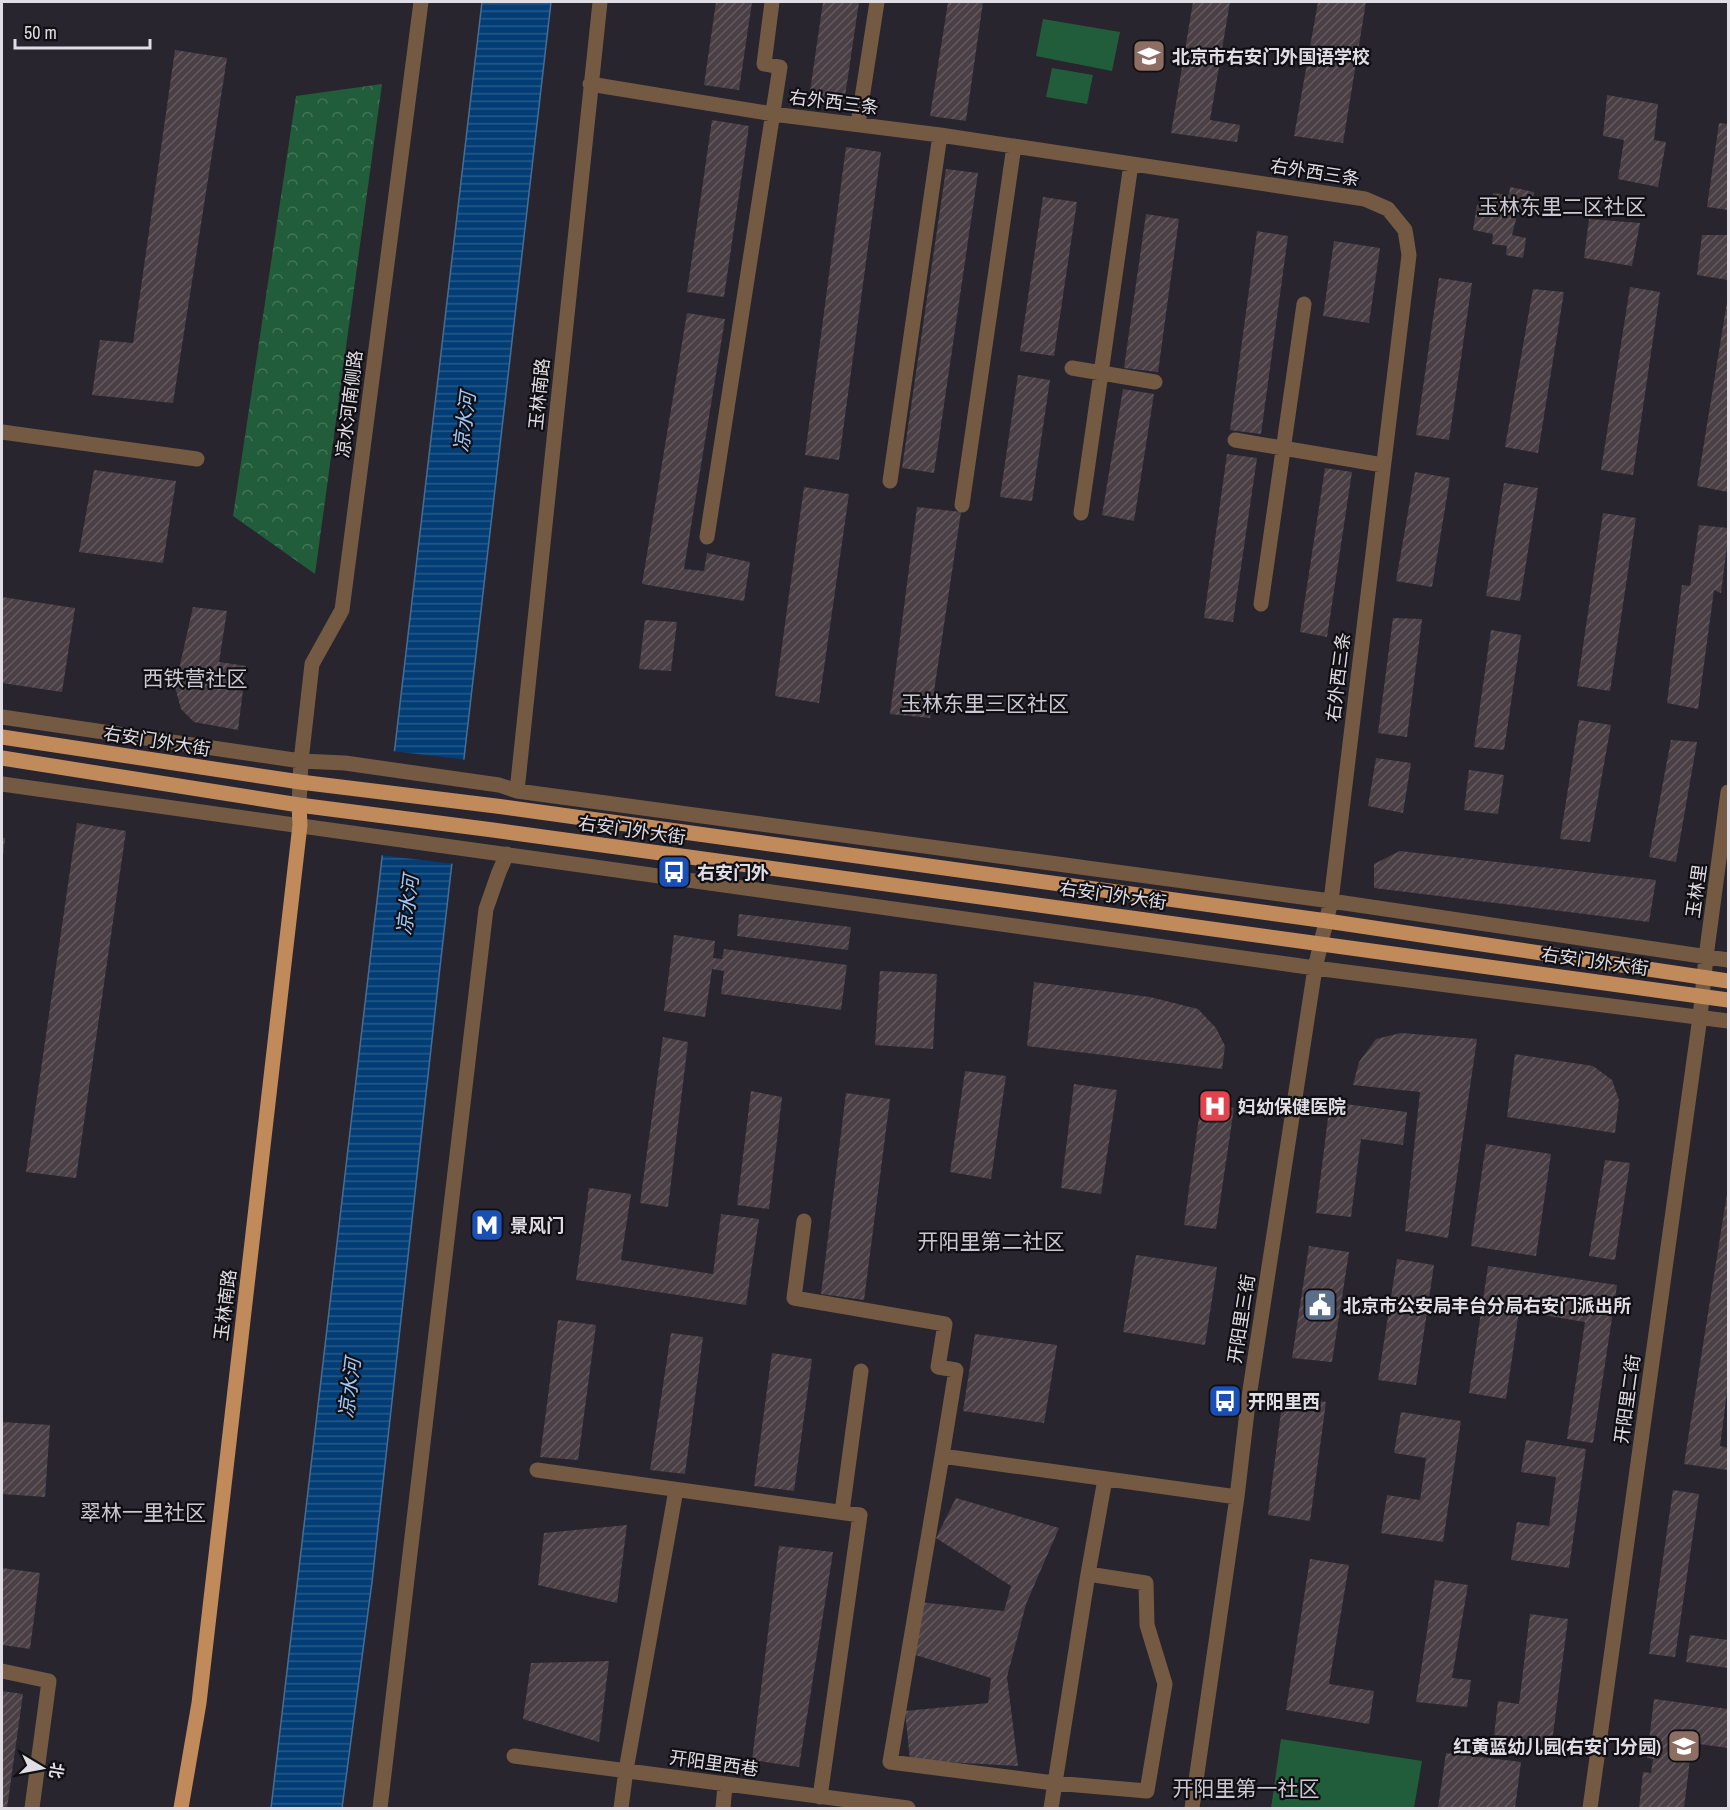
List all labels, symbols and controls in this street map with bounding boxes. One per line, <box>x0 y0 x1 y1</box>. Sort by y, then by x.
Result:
scale bar <box>15 12 150 50</box>
text: 50 m <box>24 20 57 45</box>
school or university icon: 北京市右安门外国语学校 <box>1131 38 1167 74</box>
place label: 北京市右安门外国语学校 <box>1172 44 1370 69</box>
street label: 右外西三条 <box>788 84 880 120</box>
street label: 右外西三条 <box>1269 153 1361 191</box>
district label: 玉林东里二区社区 <box>1478 192 1646 221</box>
street label: 凉水河南侧路 <box>330 349 368 459</box>
street label: 玉林南路 <box>523 357 555 431</box>
water label: 凉水河 <box>447 387 482 453</box>
street label: 右外西三条 <box>1320 631 1356 723</box>
district label: 西铁营社区 <box>143 664 248 693</box>
district label: 玉林东里三区社区 <box>901 689 1069 718</box>
street label: 右安门外大街 <box>102 720 212 762</box>
street label: 右安门外大街 <box>577 810 687 850</box>
bus stop icon: 右安门外 <box>656 854 692 890</box>
place label: 右安门外 <box>697 860 769 885</box>
street label: 玉林里 <box>1680 863 1712 919</box>
water label: 凉水河 <box>390 870 425 936</box>
street label: 右安门外大街 <box>1058 875 1168 915</box>
street label: 右安门外大街 <box>1540 941 1650 981</box>
hospital icon: 妇幼保健医院 <box>1197 1088 1233 1124</box>
place label: 妇幼保健医院 <box>1238 1094 1346 1119</box>
metro station icon: 景风门 <box>469 1207 505 1243</box>
place label: 景风门 <box>510 1213 564 1238</box>
district label: 开阳里第二社区 <box>918 1227 1065 1256</box>
street label: 玉林南路 <box>208 1268 242 1342</box>
street label: 开阳里三街 <box>1222 1273 1260 1365</box>
public building icon: 北京市公安局丰台分局右安门派出所 <box>1302 1287 1338 1323</box>
place label: 北京市公安局丰台分局右安门派出所 <box>1343 1293 1631 1318</box>
water label: 凉水河 <box>332 1353 367 1419</box>
street label: 开阳里二街 <box>1608 1353 1646 1445</box>
bus stop icon: 开阳里西 <box>1207 1383 1243 1419</box>
place label: 开阳里西 <box>1248 1389 1320 1414</box>
district label: 翠林一里社区 <box>80 1498 206 1527</box>
school or university icon: 红黄蓝幼儿园(右安门分园) <box>1666 1728 1702 1764</box>
place label: 红黄蓝幼儿园(右安门分园) <box>1453 1734 1661 1759</box>
north arrow <box>12 1738 72 1798</box>
street label: 开阳里西巷 <box>668 1744 760 1782</box>
text: 北 <box>45 1761 69 1780</box>
district label: 开阳里第一社区 <box>1173 1774 1320 1803</box>

